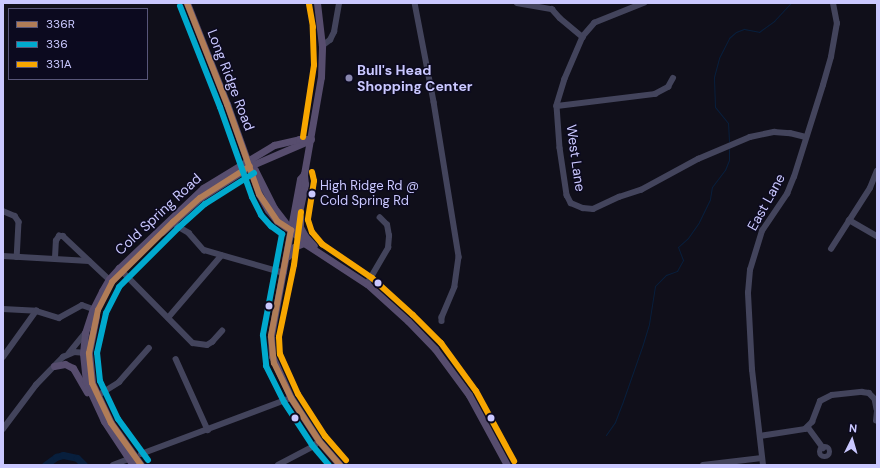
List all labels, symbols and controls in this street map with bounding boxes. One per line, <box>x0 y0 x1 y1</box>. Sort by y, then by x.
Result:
legend <box>8 8 148 80</box>
text: 336R <box>46 16 75 32</box>
street label: Long Ridge Road <box>204 27 258 133</box>
text: 336 <box>46 36 68 52</box>
text: 331A <box>46 56 72 72</box>
place label: Bull's Head Shopping Center <box>357 62 473 94</box>
marker: Bull's Head Shopping Center <box>344 73 354 83</box>
street label: West Lane <box>563 123 589 193</box>
street label: Cold Spring Road <box>111 170 205 258</box>
street label: East Lane <box>744 171 788 233</box>
place label: High Ridge Rd @ Cold Spring Rd <box>320 179 419 210</box>
marker: High Ridge Rd @ Cold Spring Rd <box>307 189 317 199</box>
unlabelled marker <box>373 278 383 288</box>
unlabelled marker <box>264 301 274 311</box>
unlabelled marker <box>290 413 300 423</box>
unlabelled marker <box>486 413 496 423</box>
north arrow <box>832 420 872 460</box>
text: N <box>848 421 858 435</box>

